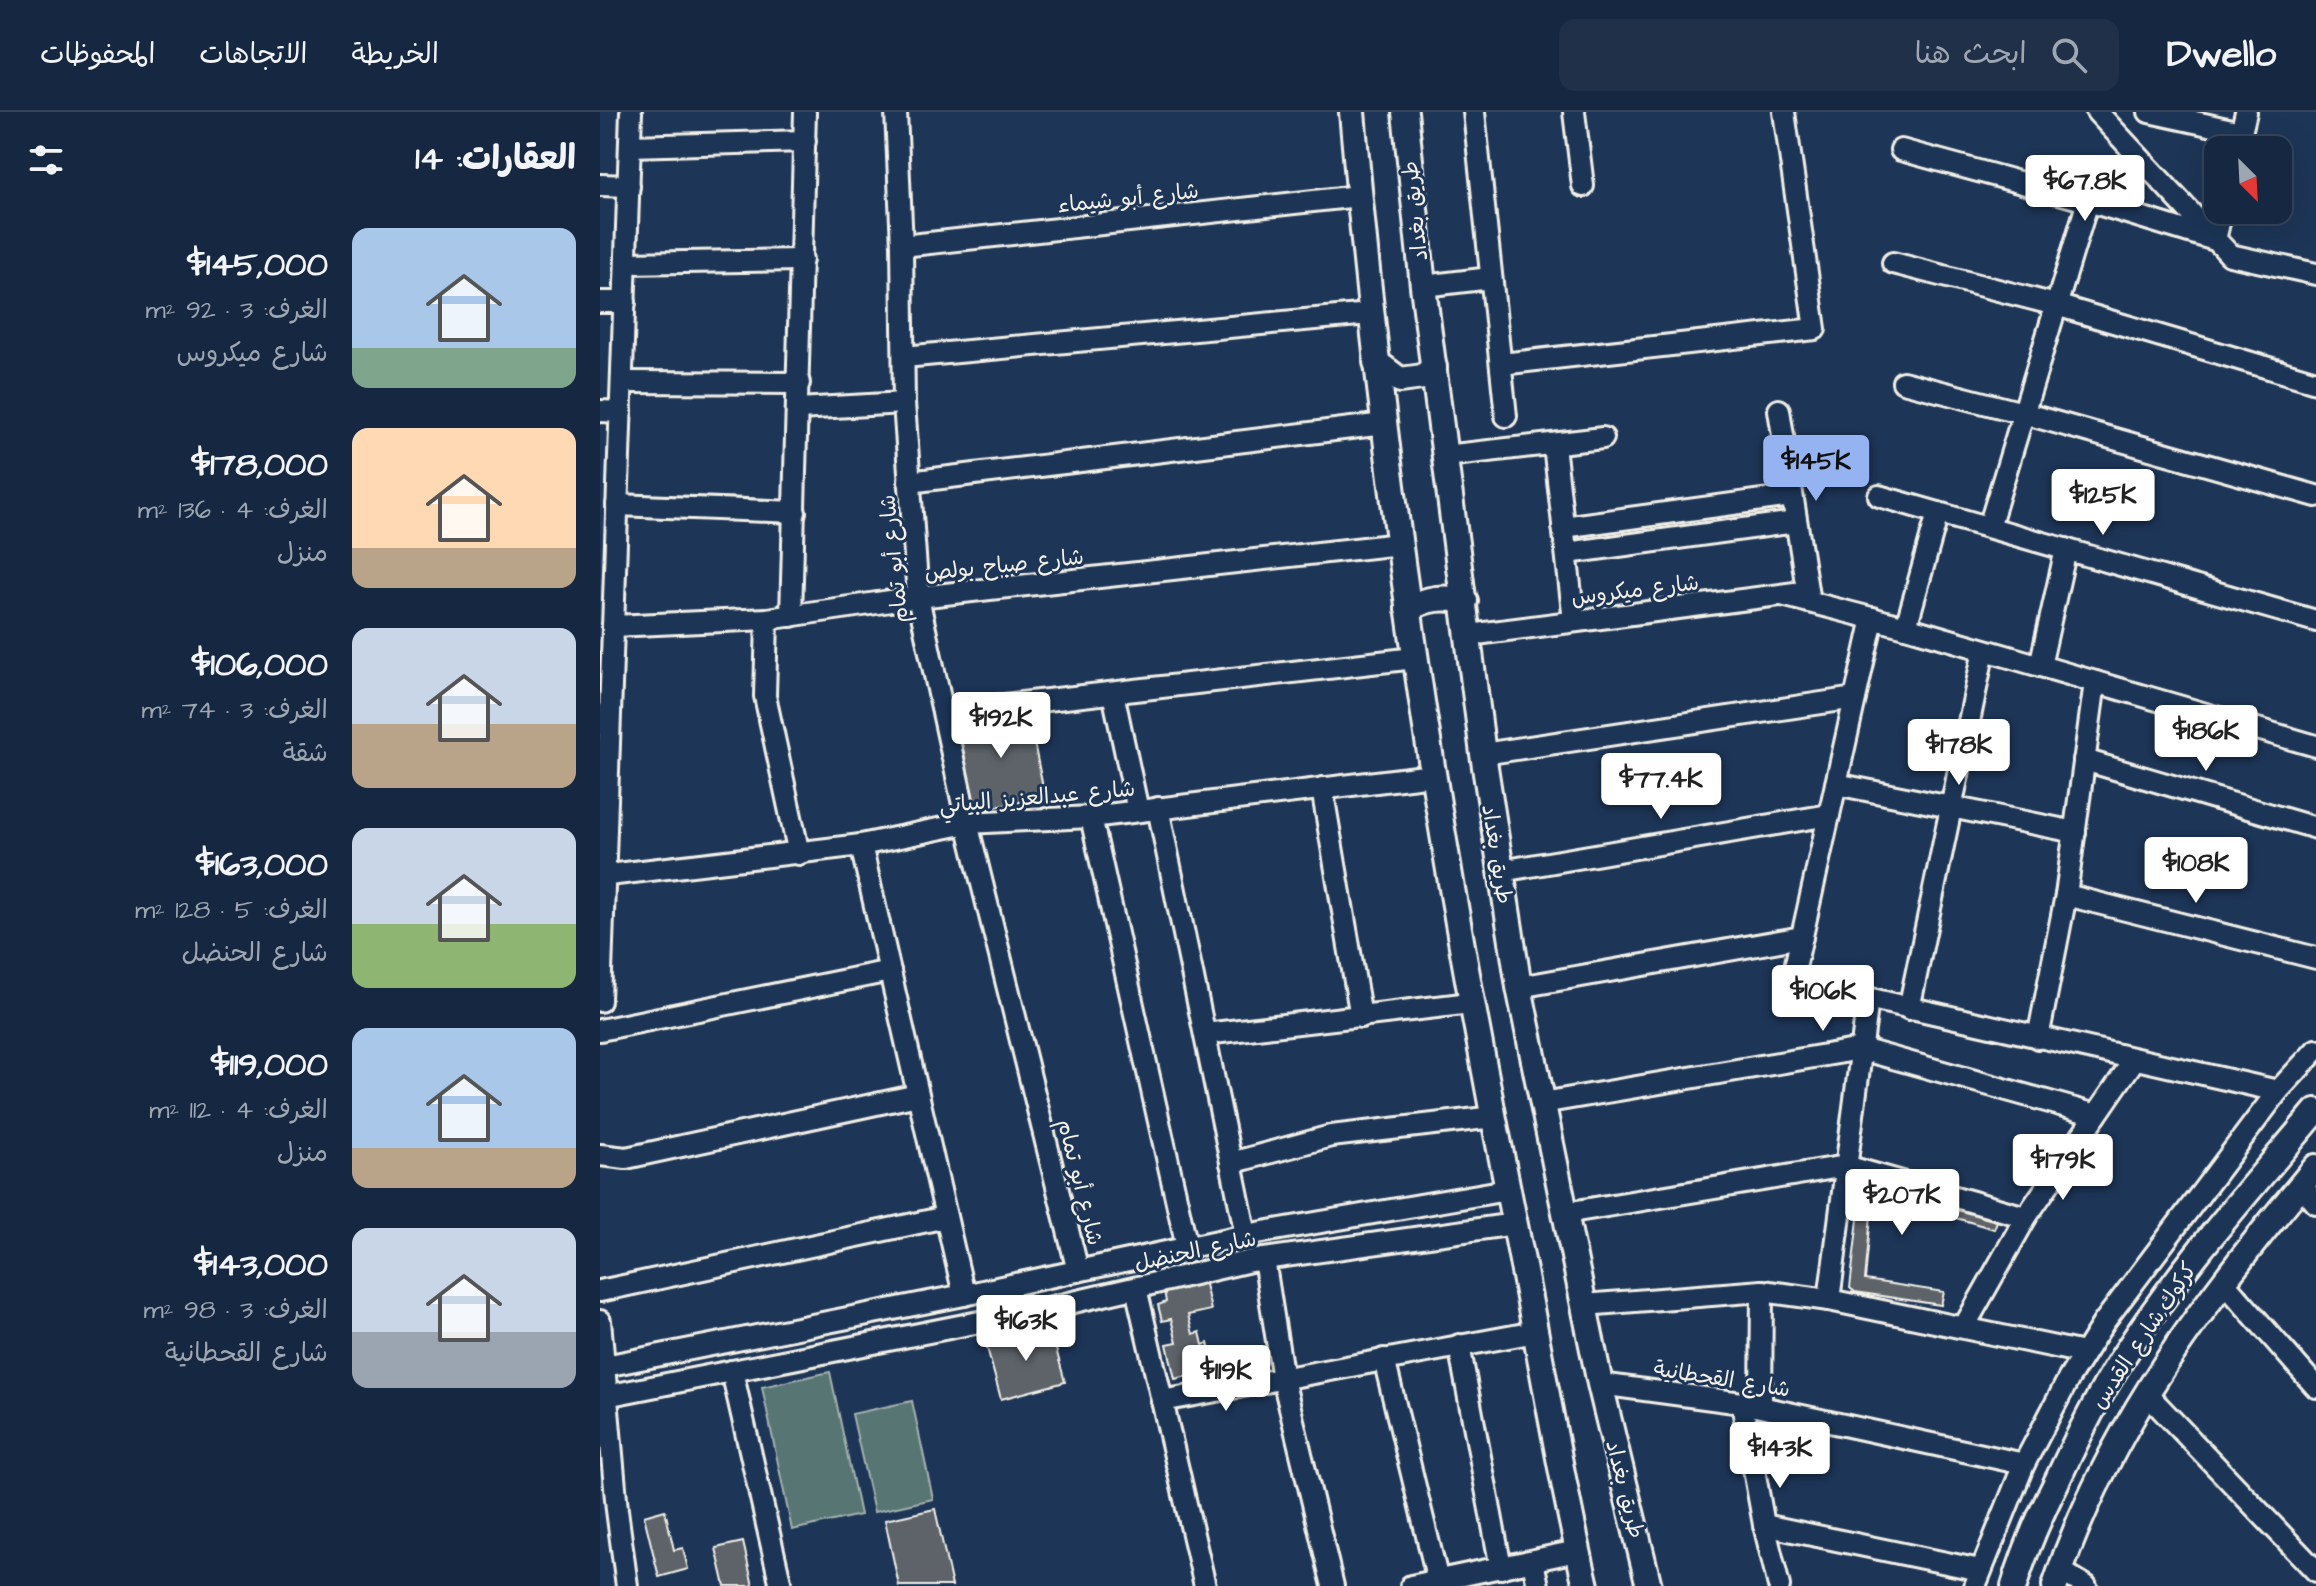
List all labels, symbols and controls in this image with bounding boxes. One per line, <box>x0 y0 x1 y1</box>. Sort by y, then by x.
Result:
search box <box>1559 19 2119 91</box>
text: Dwello <box>2167 29 2276 81</box>
text: ابحث هنا <box>1914 33 2027 75</box>
icon: search <box>2047 33 2091 77</box>
text: المحفوظات <box>40 35 155 74</box>
text: الاتجاهات <box>199 35 307 74</box>
text: الخريطة <box>351 35 439 74</box>
text: العقارات: 14 <box>415 135 576 183</box>
north arrow <box>2204 136 2292 224</box>
map controls <box>2204 136 2292 224</box>
icon: filters <box>24 138 68 182</box>
pin: $67.8K <box>2020 155 2150 223</box>
street label: طريق بغداد <box>1395 159 1436 262</box>
text: $67.8K <box>2043 163 2127 199</box>
street label: شارع أبو شيماء <box>1056 176 1200 221</box>
text: $145,000 <box>187 241 328 289</box>
icon: home <box>416 260 512 356</box>
text: الغرف: 3 · 92 m² <box>145 292 328 328</box>
text: شارع ميكروس <box>177 335 328 371</box>
pin: $145K <box>1760 435 1872 503</box>
text: $178,000 <box>191 441 328 489</box>
text: $145K <box>1781 443 1851 479</box>
icon: home <box>416 460 512 556</box>
pin: $125K <box>2047 469 2159 537</box>
text: $125K <box>2070 477 2136 513</box>
text: الغرف: 4 · 136 m² <box>138 492 328 528</box>
street label: شارع أبو تمام <box>872 493 917 625</box>
text: منزل <box>277 535 328 571</box>
street label: شارع صباح بولص <box>923 542 1085 589</box>
street label: شارع ميكروس <box>1570 567 1701 614</box>
text: $106,000 <box>192 641 328 689</box>
icon: home <box>416 660 512 756</box>
text: الغرف: 3 · 74 m² <box>141 692 328 728</box>
pin: $192K <box>945 692 1057 760</box>
text: $192K <box>969 700 1033 736</box>
pin: $186K <box>2150 705 2262 773</box>
text: $186K <box>2173 713 2239 749</box>
pin: $178K <box>1903 719 2015 787</box>
text: $178K <box>1926 727 1992 763</box>
text: شقة <box>283 735 328 771</box>
pin: $77.4K <box>1596 753 1726 821</box>
text: $77.4K <box>1619 761 1703 797</box>
street label: شارع عبدالعزيز البياتي <box>938 773 1137 824</box>
street label: طريق بغداد <box>1473 802 1520 906</box>
pin: $108K <box>2140 837 2252 905</box>
text: $163,000 <box>196 841 328 889</box>
text: $108K <box>2163 845 2229 881</box>
icon: home <box>416 860 512 956</box>
text: الغرف: 5 · 128 m² <box>135 892 328 928</box>
text: شارع الحنضل <box>181 935 328 971</box>
pin: $106K <box>1767 965 1879 1033</box>
text: $106K <box>1790 973 1856 1009</box>
text: $119,000 <box>211 1041 328 1089</box>
icon: home <box>416 1060 512 1156</box>
text: الغرف: 4 · 112 m² <box>149 1092 328 1128</box>
street label: شارع أبو تمام <box>1049 1116 1110 1249</box>
pin: $179K <box>2007 1134 2119 1202</box>
text: منزل <box>277 1135 328 1171</box>
text: $179K <box>2031 1142 2095 1178</box>
pin: $207K <box>1846 1169 1958 1237</box>
text: $207K <box>1863 1177 1941 1213</box>
street label: شارع الحنضل <box>1131 1223 1259 1280</box>
text: $143,000 <box>194 1241 328 1289</box>
street label: كركوك,شارع القدس <box>2084 1256 2205 1415</box>
icon: home <box>416 1260 512 1356</box>
text: الغرف: 3 · 98 m² <box>143 1292 328 1328</box>
pin: $163K <box>970 1295 1082 1363</box>
text: $163K <box>994 1303 1058 1339</box>
text: شارع القحطانية <box>165 1335 328 1371</box>
pin: $119K <box>1170 1345 1282 1413</box>
text: $119K <box>1200 1353 1252 1389</box>
street label: شارع القحطانية <box>1651 1353 1792 1406</box>
pin: $143K <box>1724 1422 1836 1490</box>
text: $143K <box>1748 1430 1812 1466</box>
street label: طريق بغداد <box>1597 1437 1652 1542</box>

